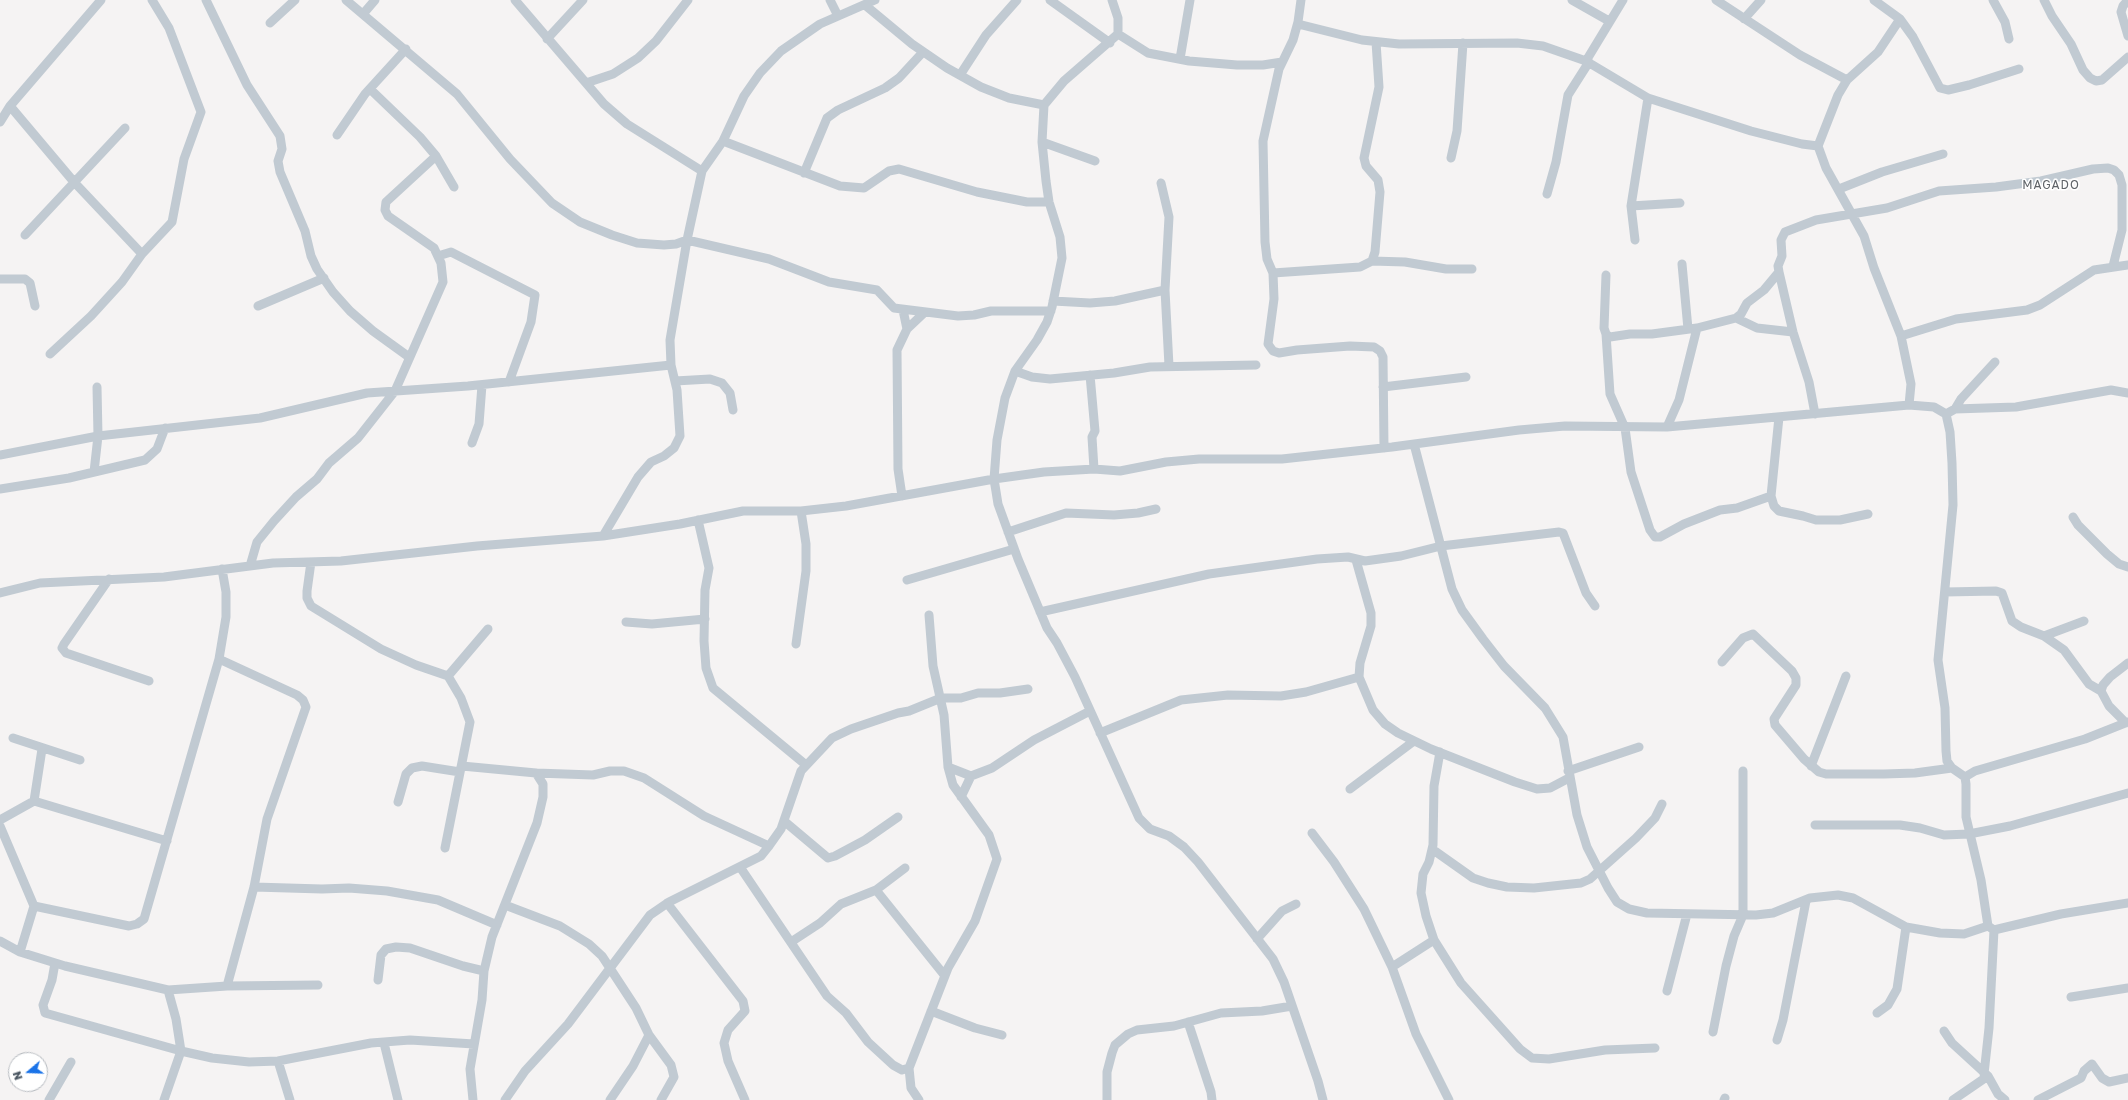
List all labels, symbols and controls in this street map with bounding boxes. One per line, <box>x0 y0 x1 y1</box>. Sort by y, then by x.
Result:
district label: MAGADO <box>2022 178 2080 192</box>
north arrow <box>8 1052 48 1092</box>
text: N <box>10 1070 25 1082</box>

